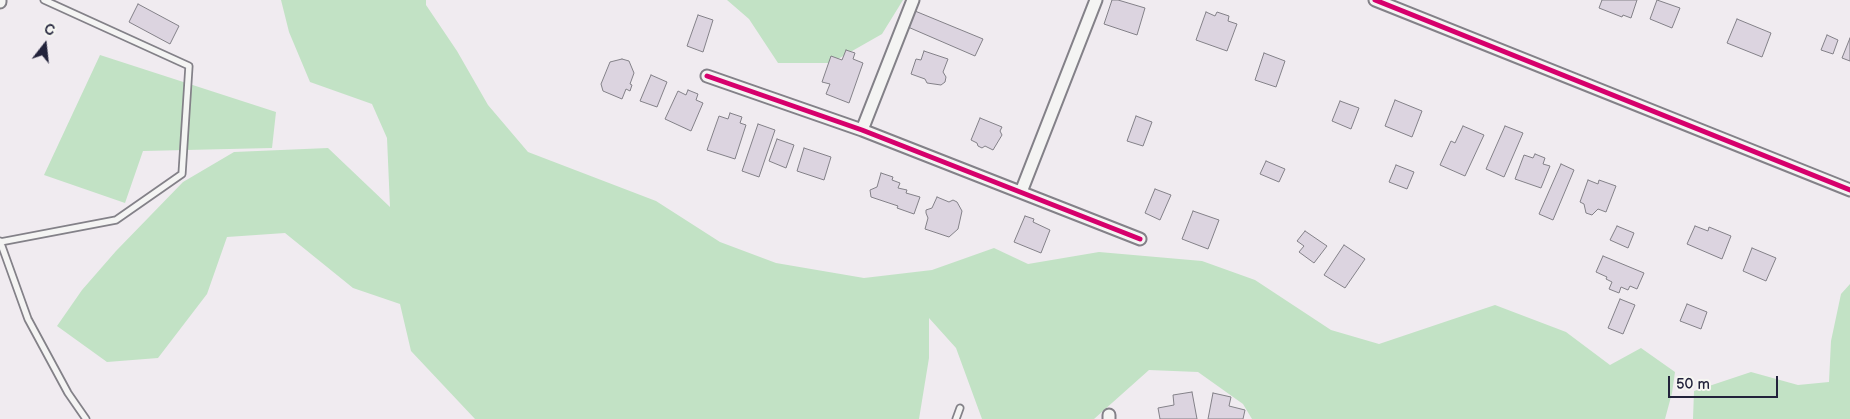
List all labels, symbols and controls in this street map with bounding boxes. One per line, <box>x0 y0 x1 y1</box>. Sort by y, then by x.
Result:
north arrow <box>20 20 70 70</box>
text: С <box>42 21 56 40</box>
scale bar <box>1670 366 1780 398</box>
text: 50 m <box>1676 375 1710 394</box>

